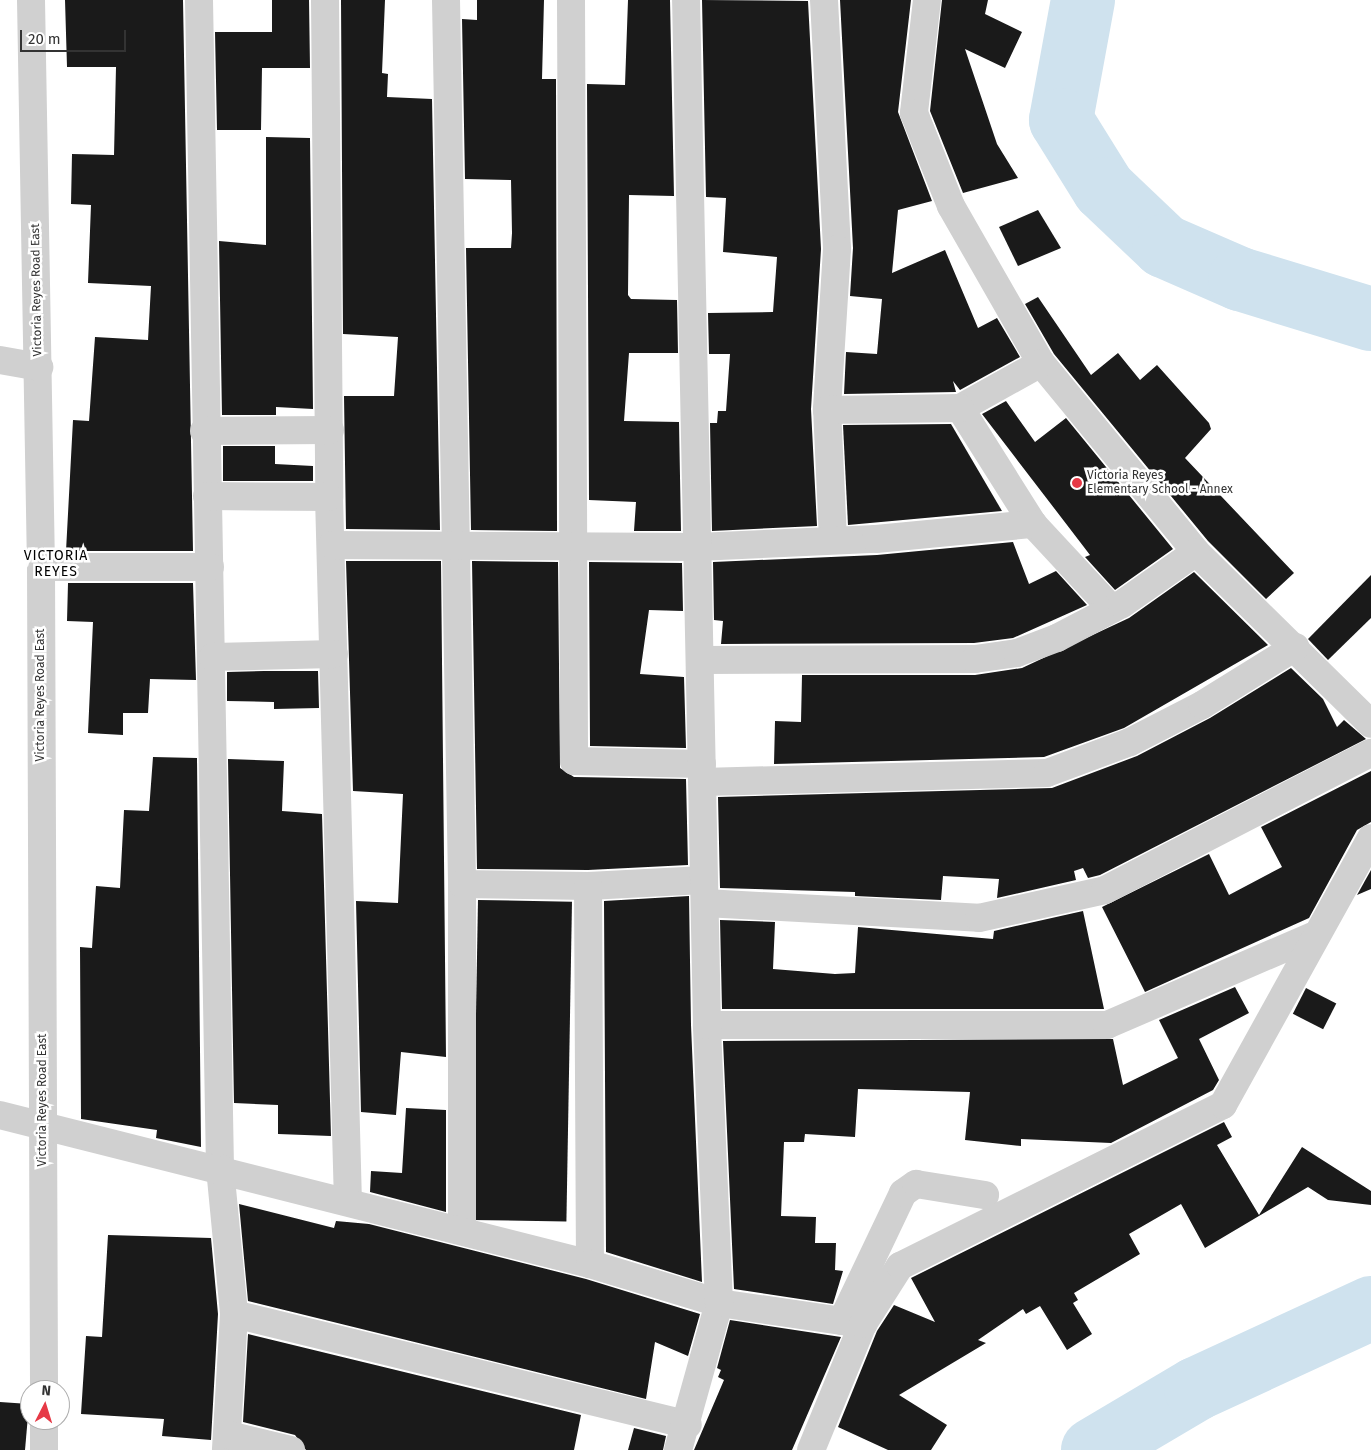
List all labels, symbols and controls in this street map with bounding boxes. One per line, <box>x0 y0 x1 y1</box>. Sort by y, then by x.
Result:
scale bar <box>22 20 129 52</box>
text: 20 m <box>28 30 61 48</box>
street label: Victoria Reyes Road East <box>29 223 45 357</box>
place label: Victoria Reyes Elementary School - Annex <box>1087 469 1233 497</box>
marker: Victoria Reyes Elementary School - Annex <box>1071 477 1083 489</box>
district label: VICTORIA REYES <box>23 548 89 580</box>
street label: Victoria Reyes Road East <box>34 629 48 761</box>
street label: Victoria Reyes Road East <box>36 1034 50 1166</box>
north arrow <box>20 1380 70 1430</box>
text: N <box>41 1382 52 1399</box>

